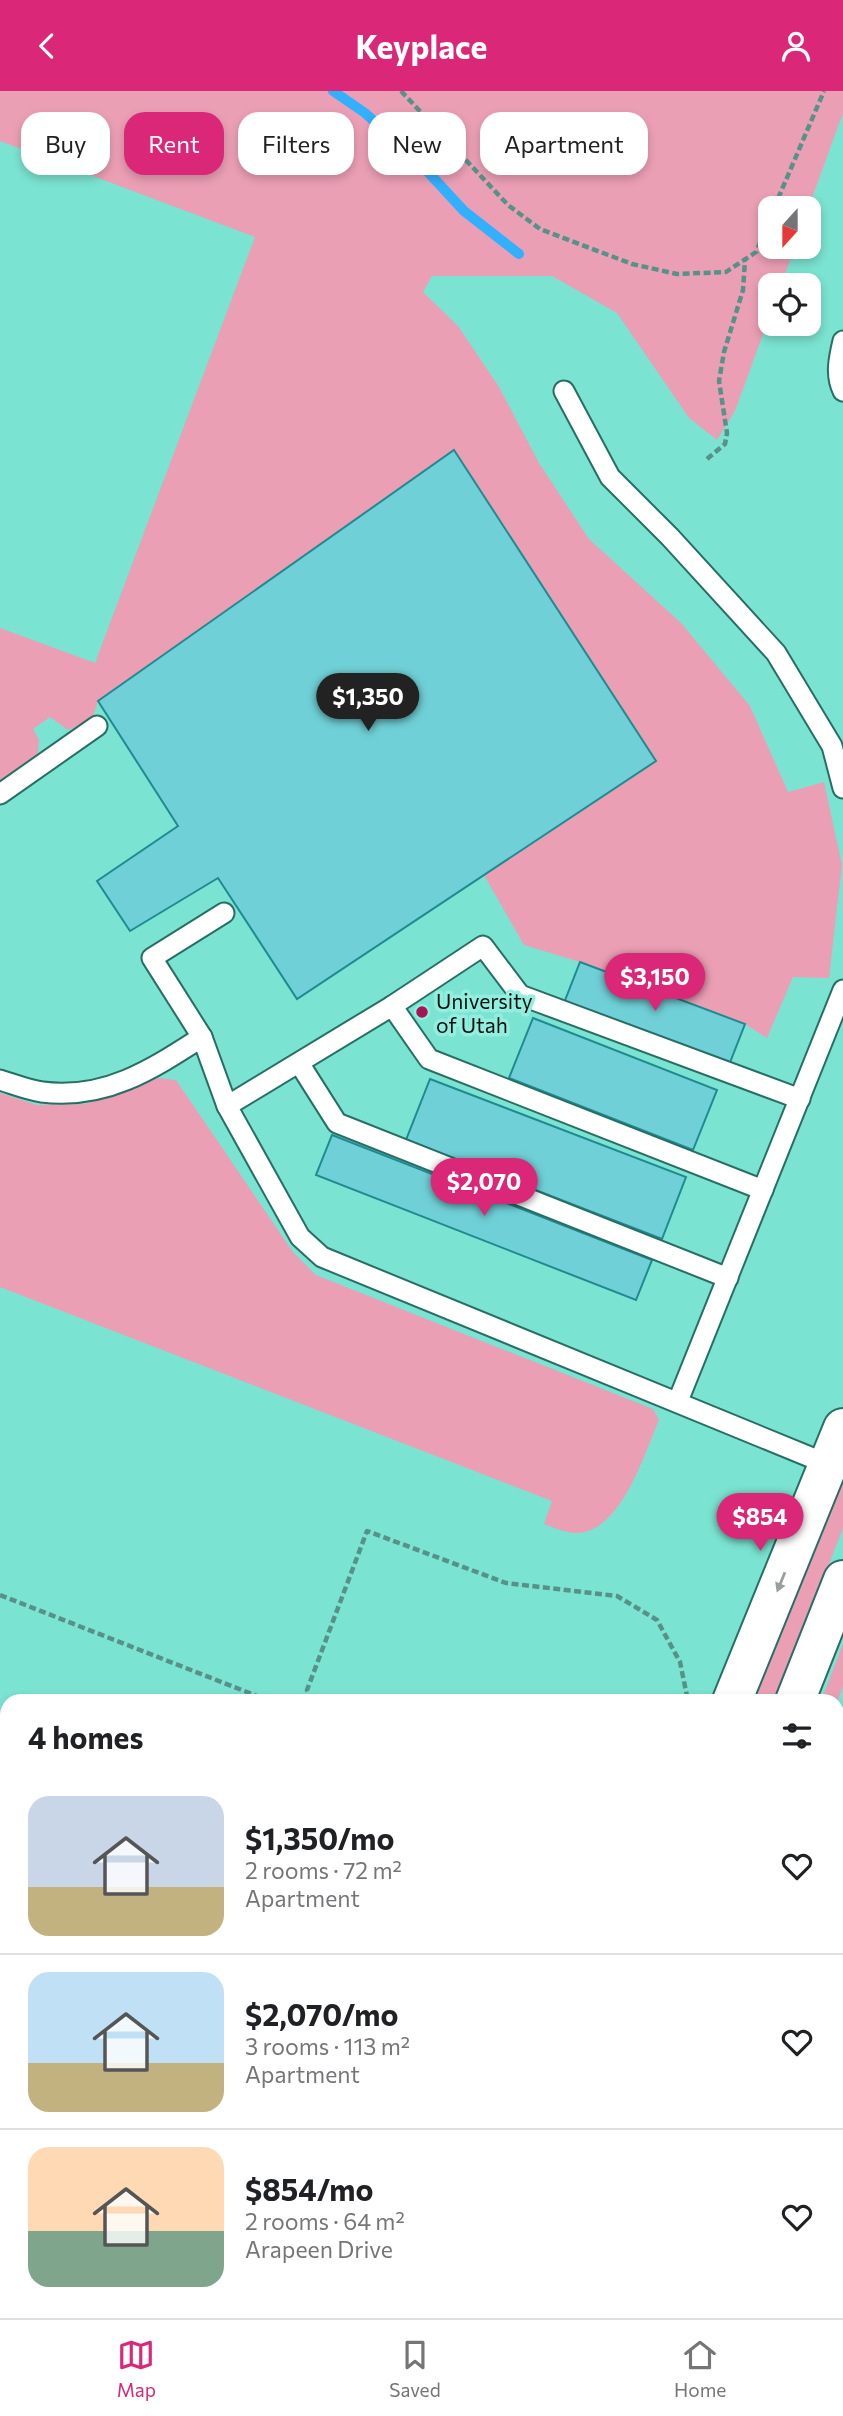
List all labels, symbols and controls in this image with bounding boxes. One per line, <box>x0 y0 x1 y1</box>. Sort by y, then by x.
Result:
text: Keyplace <box>356 26 487 66</box>
icon: back <box>28 27 66 65</box>
icon: person <box>777 27 815 65</box>
chip: Buy <box>21 112 110 175</box>
chip: Rent <box>124 112 224 175</box>
chip: Filters <box>238 112 354 175</box>
chip: New <box>368 112 466 175</box>
chip: Apartment <box>480 112 648 175</box>
north arrow <box>758 196 821 259</box>
map controls <box>758 196 821 336</box>
button: locate <box>758 273 821 336</box>
pin: $1,350 <box>311 673 425 733</box>
text: $1,350 <box>332 682 404 710</box>
pin: $3,150 <box>598 953 712 1013</box>
text: $3,150 <box>620 962 690 990</box>
place label: University of Utah <box>436 988 533 1037</box>
marker: University of Utah <box>414 1004 430 1020</box>
pin: $2,070 <box>427 1159 541 1218</box>
text: $2,070 <box>447 1167 521 1195</box>
pin: $854 <box>719 1493 801 1553</box>
text: $854 <box>733 1502 787 1530</box>
one-way arrow <box>775 1572 786 1593</box>
icon: filters <box>778 1717 816 1755</box>
text: 4 homes <box>28 1718 143 1755</box>
text: $1,350/mo <box>245 1819 394 1856</box>
icon: home <box>84 1824 168 1908</box>
icon: heart <box>778 1847 816 1885</box>
text: 2 rooms · 72 m² <box>245 1856 402 1884</box>
text: Apartment <box>245 1884 360 1912</box>
text: $2,070/mo <box>245 1995 398 2032</box>
icon: home <box>84 2000 168 2084</box>
icon: heart <box>778 2023 816 2061</box>
text: 3 rooms · 113 m² <box>245 2032 410 2060</box>
text: Apartment <box>245 2060 360 2088</box>
text: $854/mo <box>245 2170 373 2207</box>
icon: home <box>84 2175 168 2259</box>
icon: heart <box>778 2198 816 2236</box>
text: 2 rooms · 64 m² <box>245 2207 405 2235</box>
text: Arapeen Drive <box>245 2235 393 2263</box>
tab: Map <box>117 2336 156 2401</box>
tab: Saved <box>389 2336 441 2401</box>
tab: Home <box>674 2336 726 2401</box>

